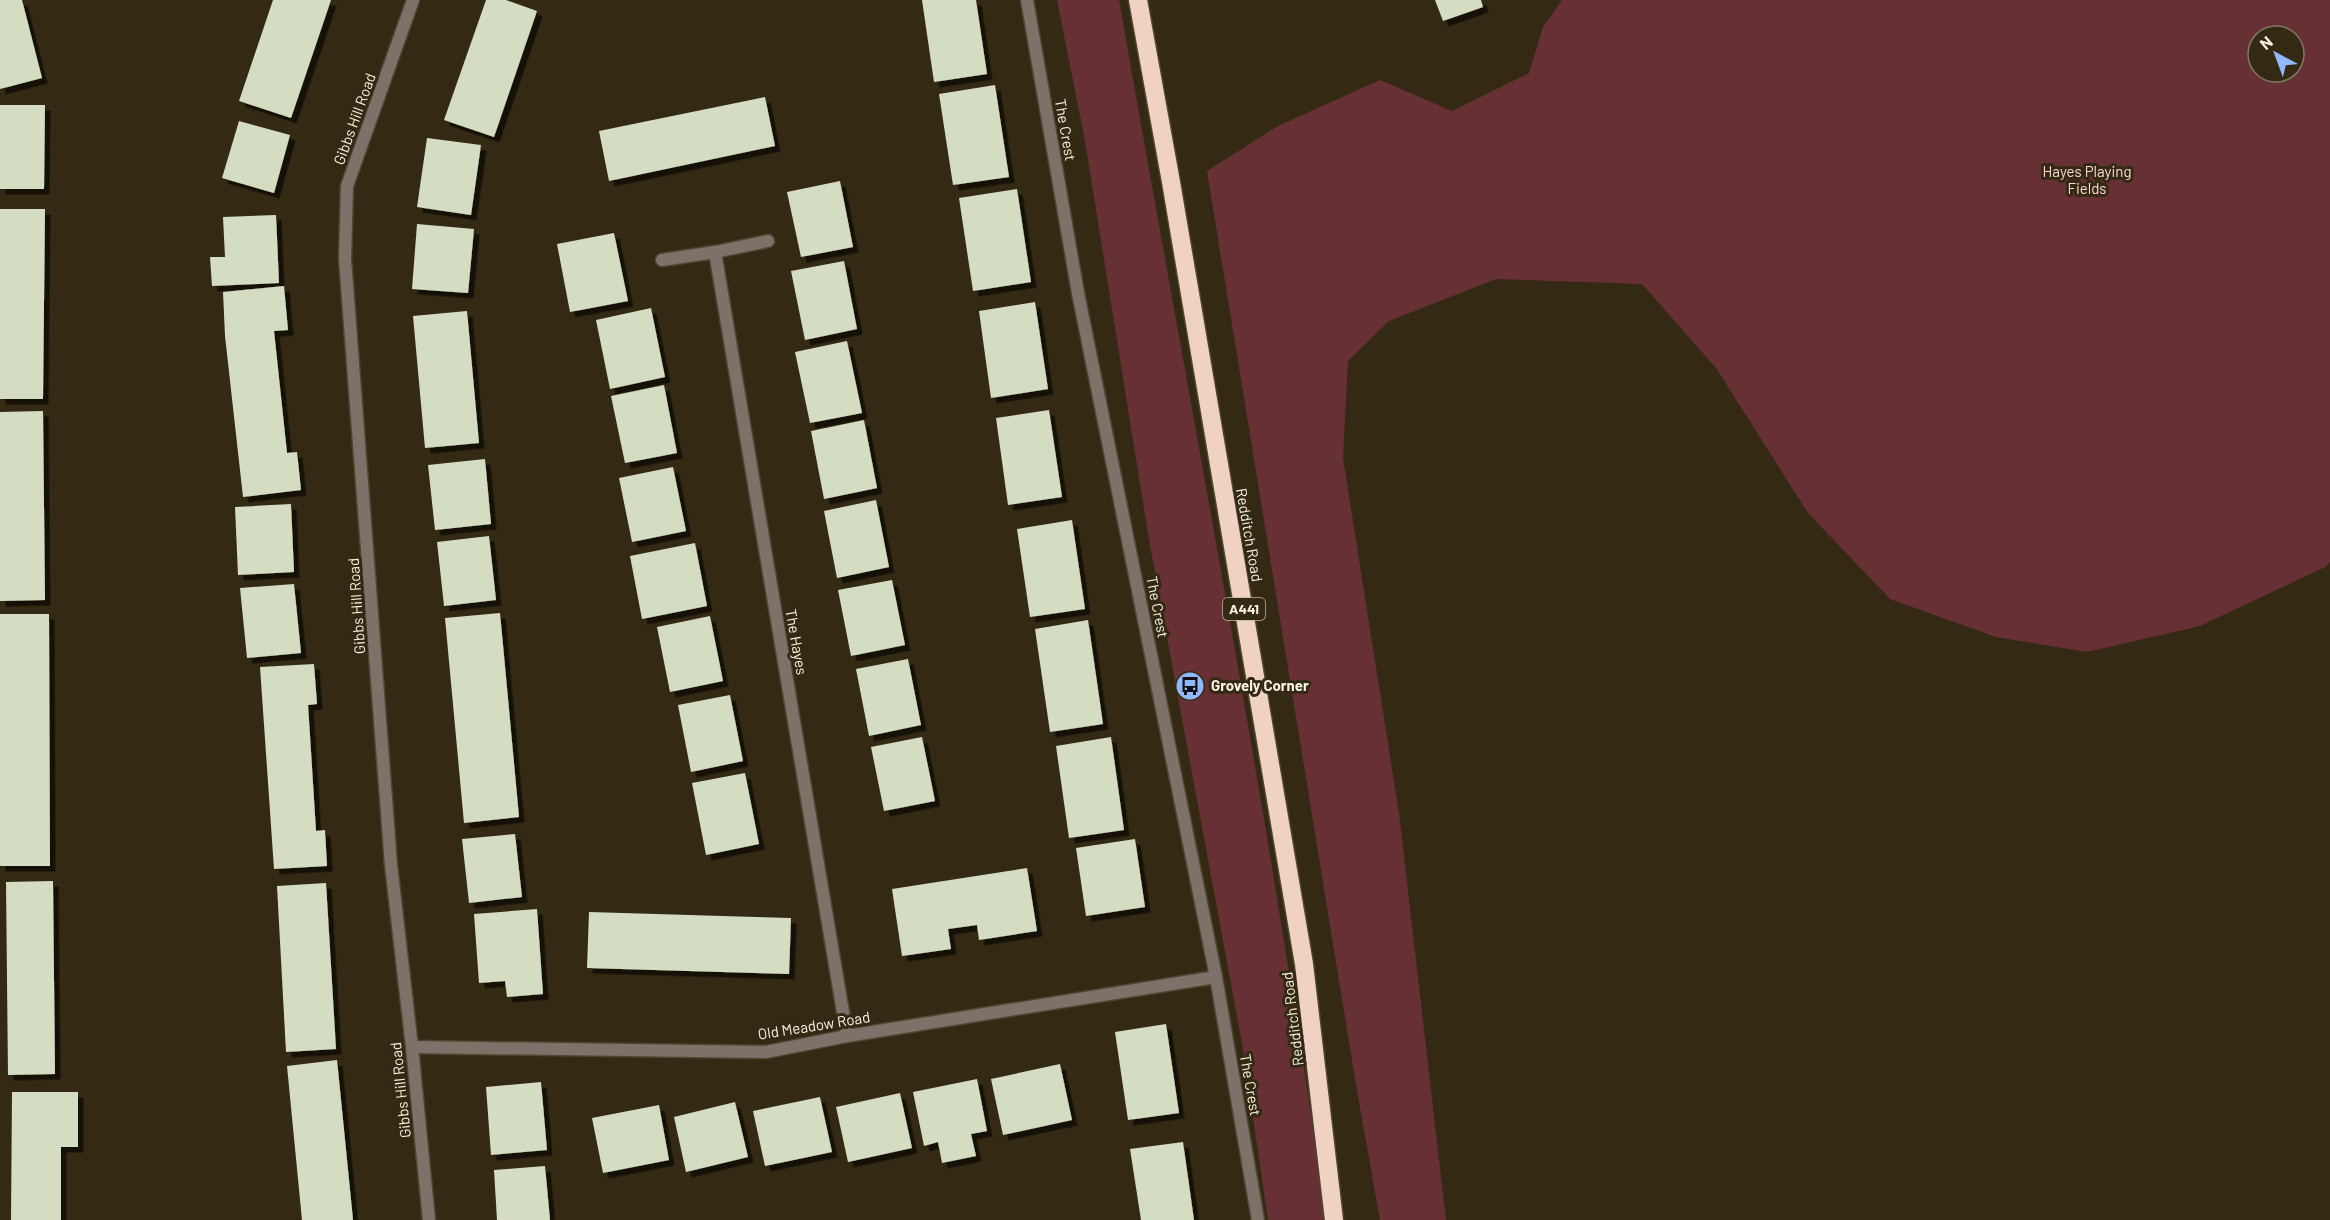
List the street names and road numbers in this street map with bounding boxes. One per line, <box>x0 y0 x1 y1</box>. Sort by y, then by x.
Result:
street label: Gibbs Hill Road <box>329 70 379 167</box>
street label: The Crest <box>1052 97 1080 162</box>
street label: Redditch Road <box>1233 487 1267 583</box>
street label: Gibbs Hill Road <box>344 557 368 655</box>
street label: The Crest <box>1143 574 1173 639</box>
road number: A441 <box>1223 598 1265 620</box>
street label: The Hayes <box>782 607 812 676</box>
street label: Redditch Road <box>1277 971 1307 1067</box>
street label: Old Meadow Road <box>756 1007 871 1043</box>
street label: Gibbs Hill Road <box>386 1041 414 1139</box>
street label: The Crest <box>1237 1052 1265 1117</box>

